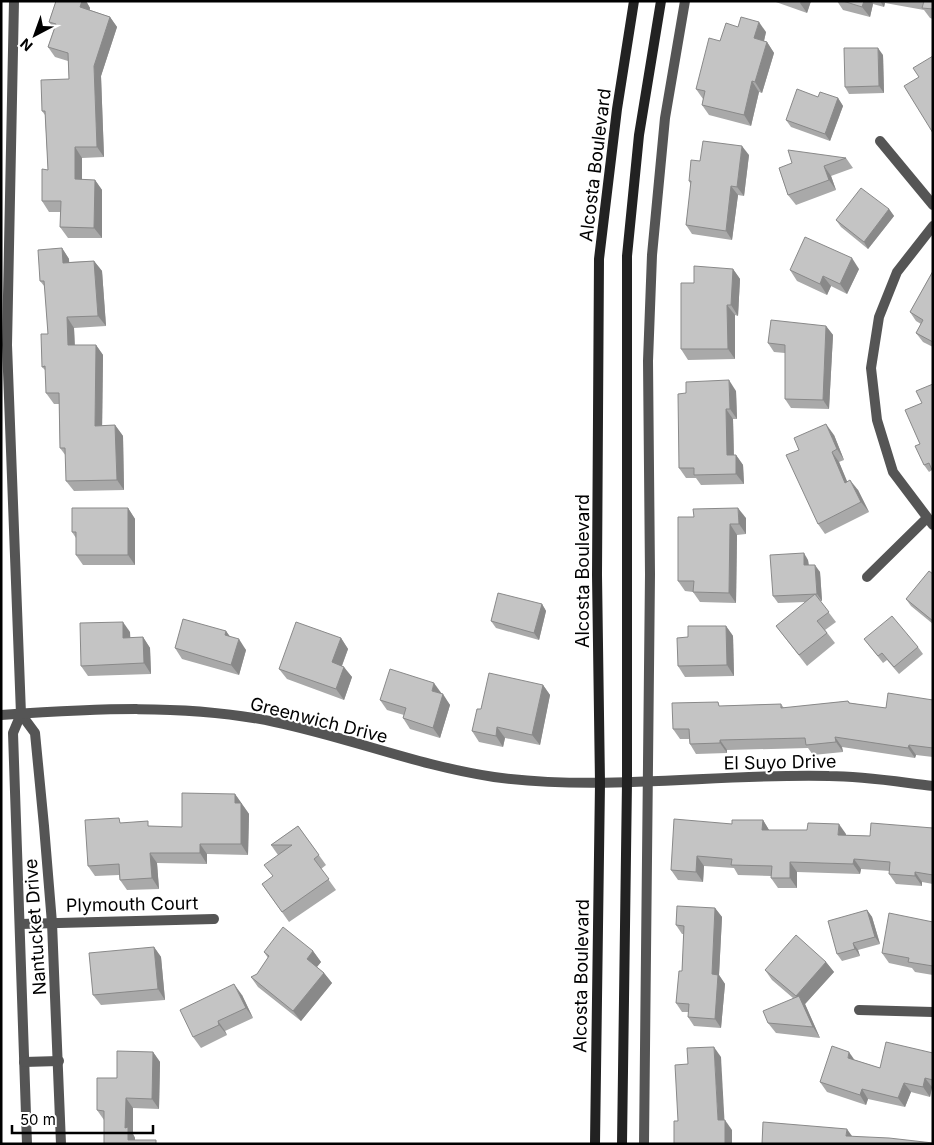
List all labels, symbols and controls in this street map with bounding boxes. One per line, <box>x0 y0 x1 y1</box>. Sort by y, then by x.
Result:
north arrow <box>10 10 60 60</box>
text: N <box>17 35 36 55</box>
street label: Alcosta Boulevard <box>575 87 615 243</box>
street label: Alcosta Boulevard <box>572 494 593 648</box>
street label: Greenwich Drive <box>248 693 390 747</box>
street label: El Suyo Drive <box>723 751 837 773</box>
street label: Nantucket Drive <box>20 858 50 996</box>
street label: Plymouth Court <box>66 892 198 916</box>
street label: Alcosta Boulevard <box>569 899 593 1053</box>
scale bar <box>12 1102 154 1134</box>
text: 50 m <box>20 1110 56 1129</box>

